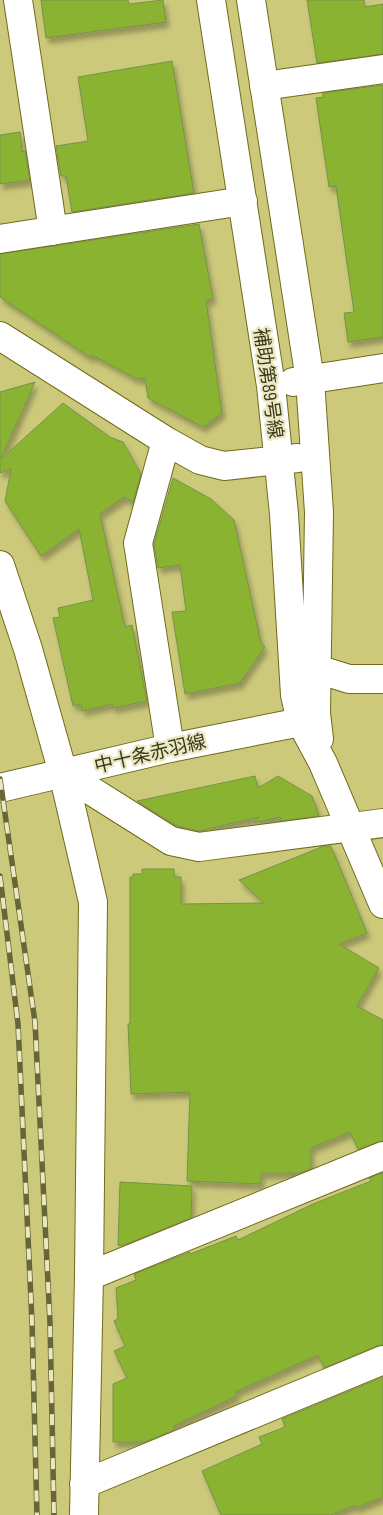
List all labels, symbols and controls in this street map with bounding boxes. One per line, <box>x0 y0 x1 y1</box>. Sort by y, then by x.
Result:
street label: 補助第89号線 <box>248 326 287 440</box>
street label: 中十条赤羽線 <box>92 730 208 778</box>

